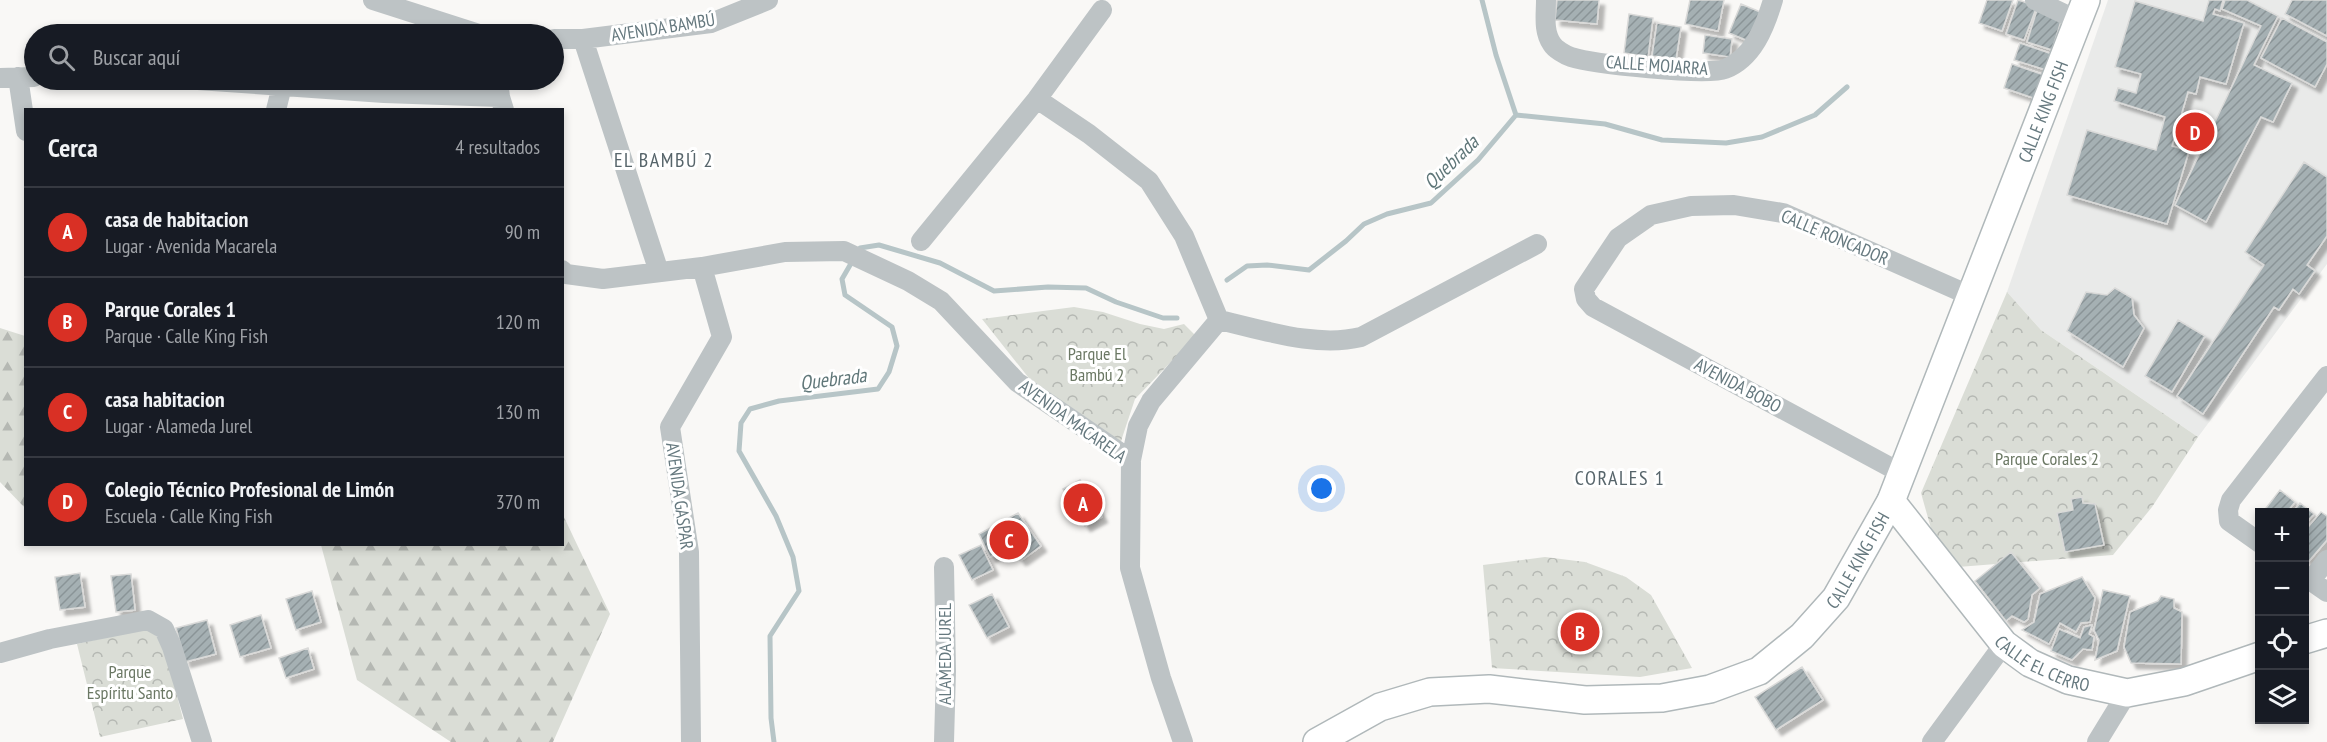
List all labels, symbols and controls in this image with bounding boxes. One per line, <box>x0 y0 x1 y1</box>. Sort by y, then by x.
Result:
street label: AVENIDA BAMBÚ <box>609 7 717 47</box>
search box <box>24 24 564 90</box>
icon: search <box>45 41 78 74</box>
text: Buscar aquí <box>93 43 180 71</box>
street label: CALLE MOJARRA <box>1605 50 1709 80</box>
street label: CALLE KING FISH <box>2012 57 2073 166</box>
pin: D <box>2176 110 2214 154</box>
water label: Quebrada <box>1418 129 1485 195</box>
text: Cerca <box>48 131 98 164</box>
text: 4 resultados <box>455 134 540 160</box>
district label: EL BAMBÚ 2 <box>614 147 714 173</box>
street label: CALLE RONCADOR <box>1778 204 1893 270</box>
text: casa de habitacion <box>105 205 248 233</box>
text: A <box>62 219 73 245</box>
text: 90 m <box>505 219 540 245</box>
text: Lugar · Avenida Macarela <box>105 233 277 259</box>
text: Parque Corales 1 <box>105 295 236 323</box>
text: B <box>63 309 72 335</box>
text: 120 m <box>496 309 540 335</box>
text: Parque · Calle King Fish <box>105 323 268 349</box>
park label: Parque El Bambú 2 <box>1068 342 1127 386</box>
street label: AVENIDA BOBO <box>1691 352 1786 418</box>
water label: Quebrada <box>798 362 869 396</box>
street label: AVENIDA MACARELA <box>1015 374 1131 468</box>
text: casa habitacion <box>105 385 225 413</box>
text: C <box>63 399 72 425</box>
text: 130 m <box>496 399 540 425</box>
text: Lugar · Alameda Jurel <box>105 413 252 439</box>
street label: AVENIDA GASPAR <box>661 441 699 551</box>
park label: Parque Corales 2 <box>1995 447 2099 470</box>
district label: CORALES 1 <box>1575 465 1665 491</box>
your location <box>1307 474 1336 503</box>
text: Colegio Técnico Profesional de Limón <box>105 475 394 503</box>
pin: A <box>1064 480 1102 526</box>
text: D <box>62 489 73 515</box>
text: 370 m <box>496 489 540 515</box>
text: Escuela · Calle King Fish <box>105 503 273 529</box>
street label: CALLE KING FISH <box>1821 508 1894 613</box>
map controls <box>2255 508 2309 724</box>
button: + <box>2255 508 2309 562</box>
pin: C <box>990 518 1028 562</box>
button: − <box>2255 562 2309 616</box>
street label: ALAMEDA JUREL <box>933 602 956 705</box>
pin: B <box>1560 610 1600 654</box>
button: locate <box>2255 616 2309 670</box>
street label: CALLE EL CERRO <box>1990 630 2092 696</box>
park label: Parque Espíritu Santo <box>87 660 173 704</box>
button: layers <box>2255 670 2309 724</box>

